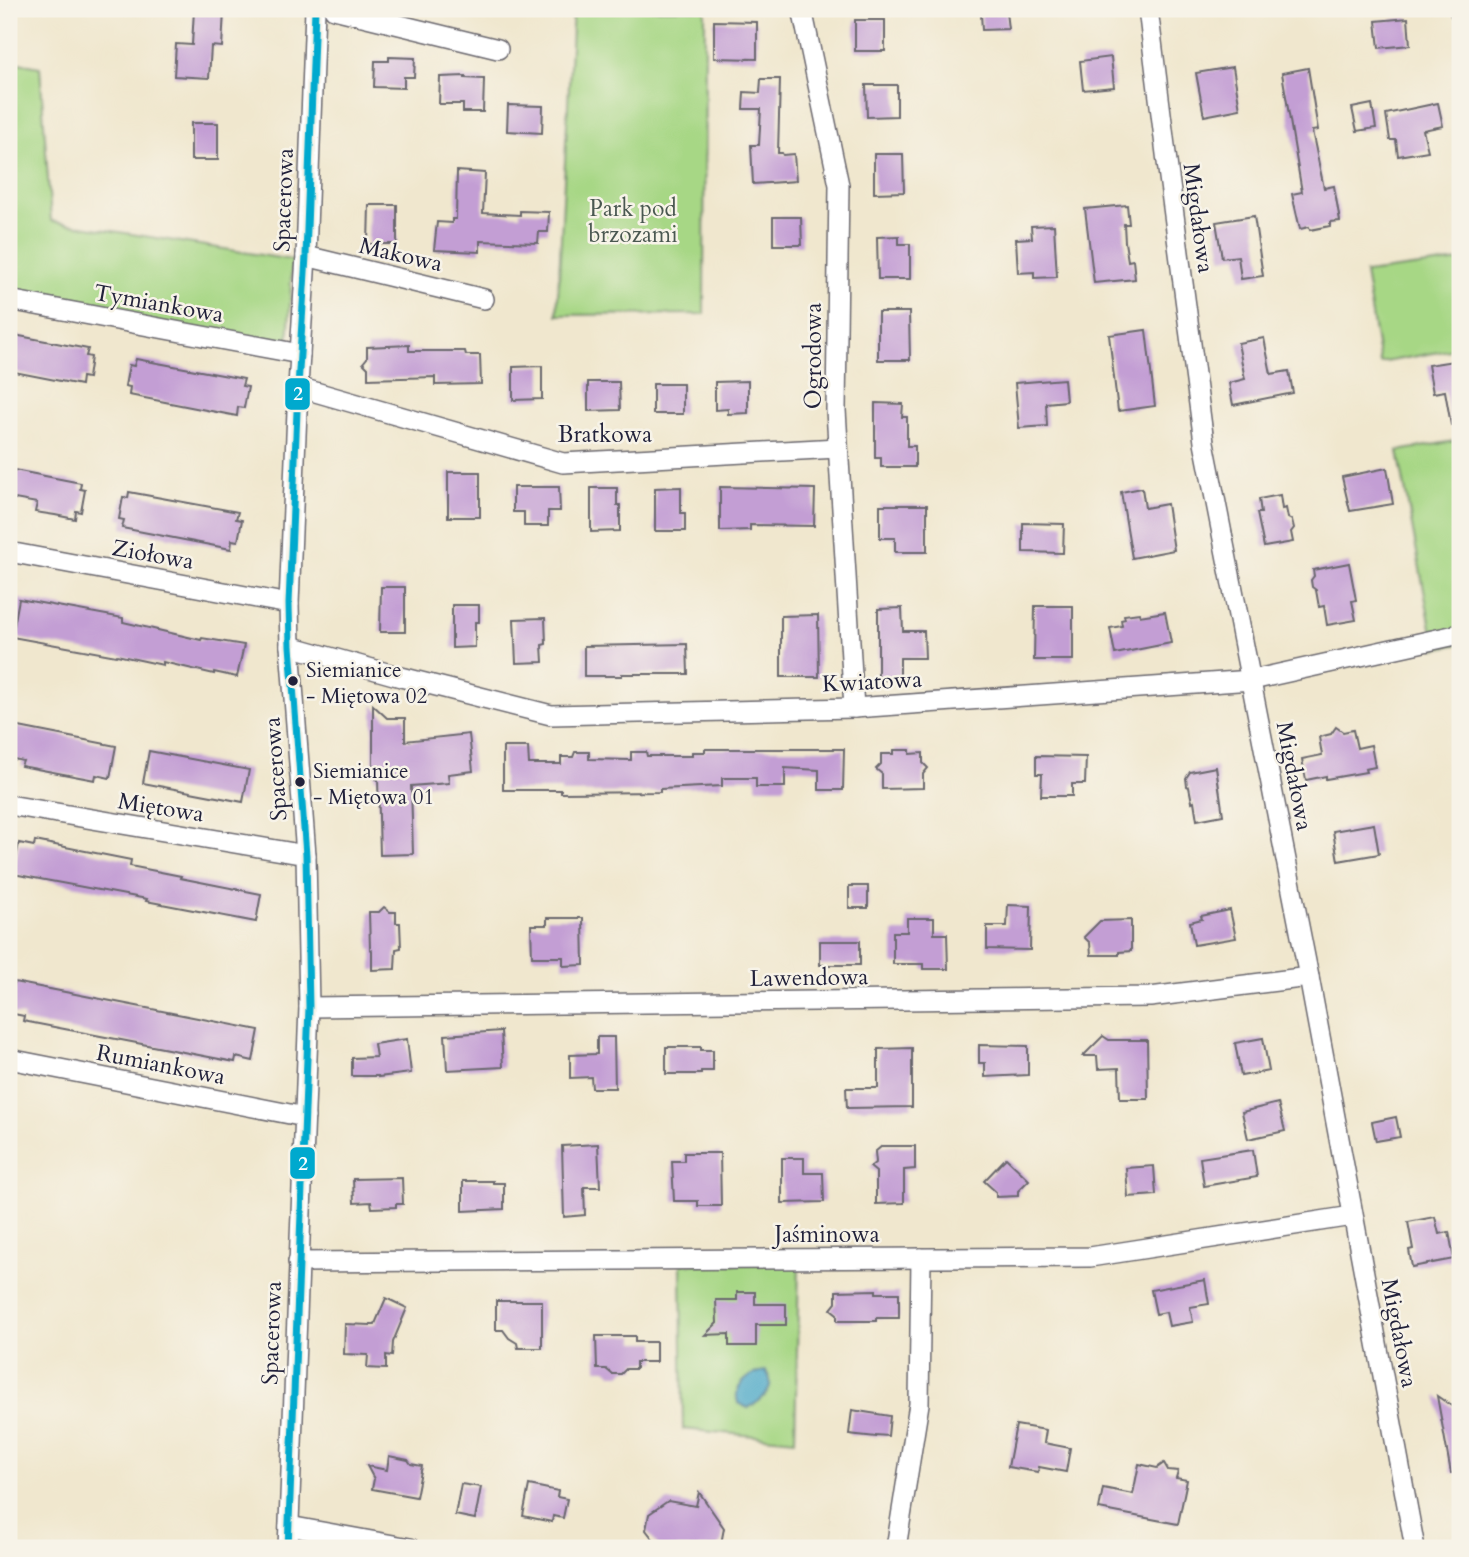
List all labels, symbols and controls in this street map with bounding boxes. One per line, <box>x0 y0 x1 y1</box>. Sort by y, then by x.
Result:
street label: Spacerowa <box>266 148 301 252</box>
street label: Migdałowa <box>1175 161 1222 275</box>
park label: Park pod brzozami <box>588 193 678 250</box>
street label: Makowa <box>356 230 446 279</box>
street label: Tymiankowa <box>92 277 226 330</box>
street label: Ogrodowa <box>798 303 829 409</box>
line badge: 2 <box>284 377 311 411</box>
text: 2 <box>293 381 303 407</box>
street label: Bratkowa <box>558 419 652 450</box>
street label: Ziołowa <box>110 532 196 577</box>
place label: Siemianice - Miętowa 02 <box>306 656 428 711</box>
street label: Kwiatowa <box>821 663 923 700</box>
marker: Siemianice - Miętowa 02 <box>286 674 300 688</box>
street label: Spacerowa <box>256 716 295 822</box>
street label: Migdałowa <box>1269 719 1320 833</box>
place label: Siemianice - Miętowa 01 <box>313 757 434 812</box>
marker: Siemianice - Miętowa 01 <box>293 775 307 789</box>
street label: Miętowa <box>116 785 206 830</box>
street label: Lawendowa <box>749 961 869 994</box>
street label: Rumiankowa <box>94 1037 228 1092</box>
line badge: 2 <box>289 1146 316 1180</box>
text: 2 <box>298 1151 308 1177</box>
street label: Jaśminowa <box>771 1219 880 1250</box>
street label: Migdałowa <box>1374 1276 1425 1390</box>
street label: Spacerowa <box>254 1281 289 1385</box>

